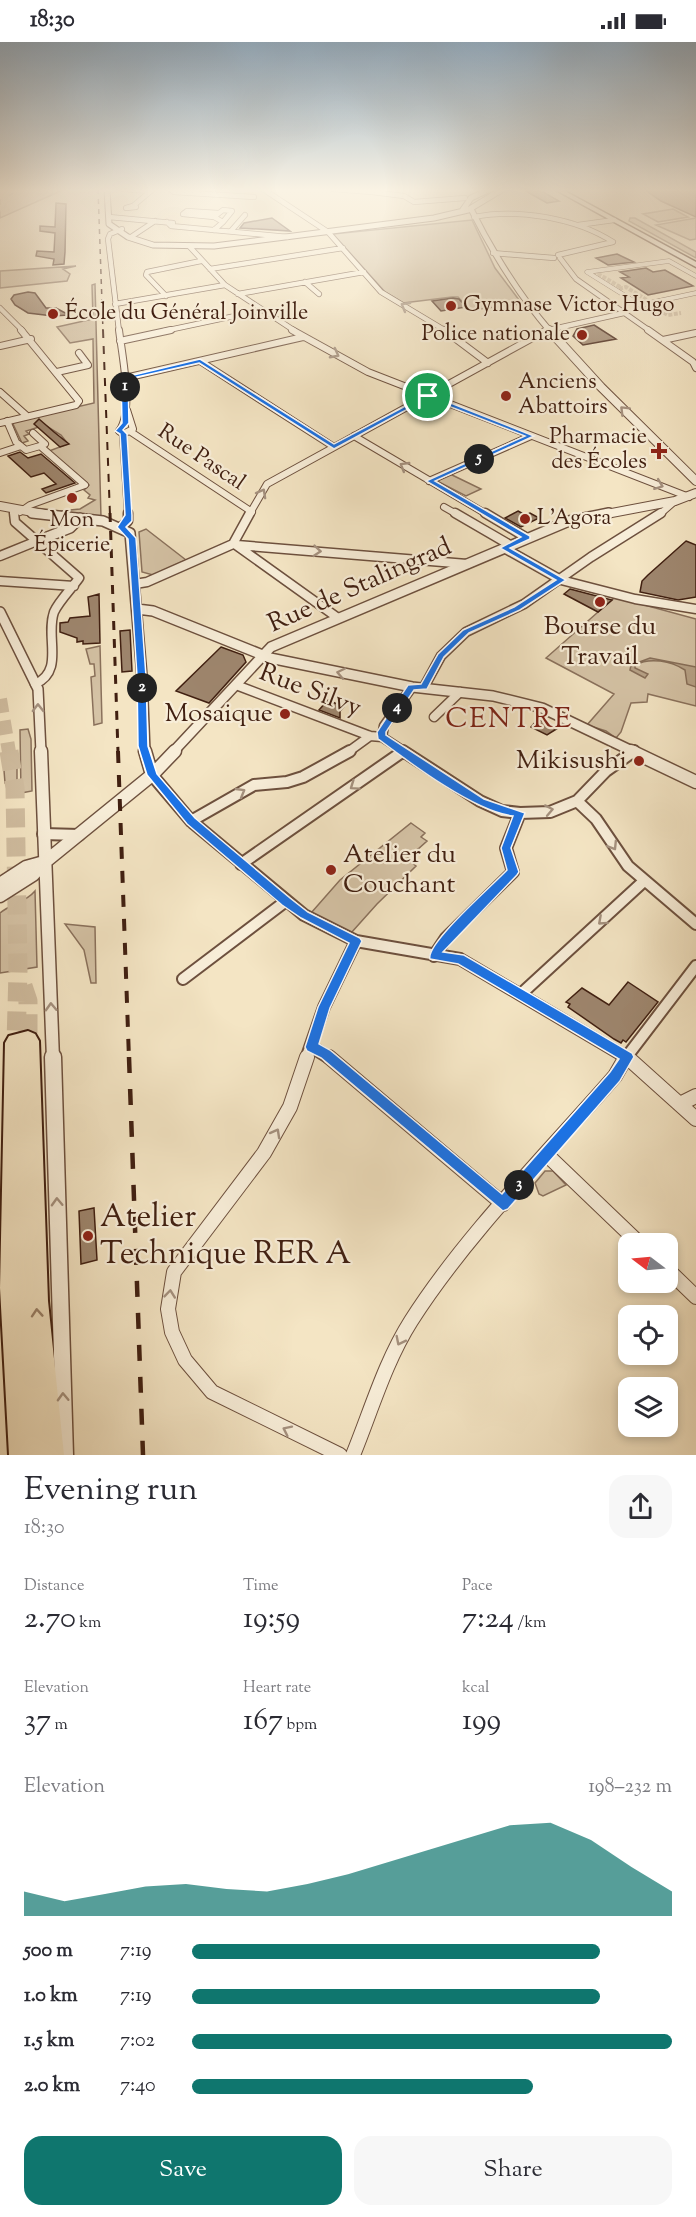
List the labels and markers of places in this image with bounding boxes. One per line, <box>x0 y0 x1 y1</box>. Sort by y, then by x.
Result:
place label: Gymnase Victor Hugo <box>463 290 675 322</box>
place label: École du Général Joinville <box>65 297 308 330</box>
marker: Gymnase Victor Hugo <box>444 299 458 313</box>
marker: École du Général Joinville <box>46 307 60 321</box>
place label: Police nationale <box>422 319 570 351</box>
marker: Police nationale <box>575 328 589 342</box>
place label: Anciens Abattoirs <box>518 367 608 424</box>
pin <box>402 370 453 421</box>
pin: 1 <box>110 372 140 402</box>
marker: Anciens Abattoirs <box>499 389 513 403</box>
place label: Pharmacie des Écoles <box>549 422 647 479</box>
pin: 5 <box>464 444 494 474</box>
marker: Pharmacie des Écoles <box>652 444 666 458</box>
marker: Mon Épicerie <box>65 491 79 505</box>
place label: L'Agora <box>537 503 611 535</box>
place label: Mon Épicerie <box>34 505 110 562</box>
marker: L'Agora <box>518 512 532 526</box>
marker: Bourse du Travail <box>593 595 607 609</box>
place label: Bourse du Travail <box>544 609 656 676</box>
pin: 2 <box>127 673 157 703</box>
pin: 4 <box>382 693 412 723</box>
place label: Mosaique <box>164 696 273 733</box>
marker: Mosaique <box>278 707 292 721</box>
place label: Mikisushi <box>516 743 627 780</box>
marker: Mikisushi <box>632 754 646 768</box>
place label: Atelier du Couchant <box>343 837 456 904</box>
marker: Atelier du Couchant <box>324 863 338 877</box>
pin: 3 <box>504 1170 534 1200</box>
place label: Atelier Technique RER A <box>100 1195 351 1278</box>
marker: Atelier Technique RER A <box>81 1229 95 1243</box>

